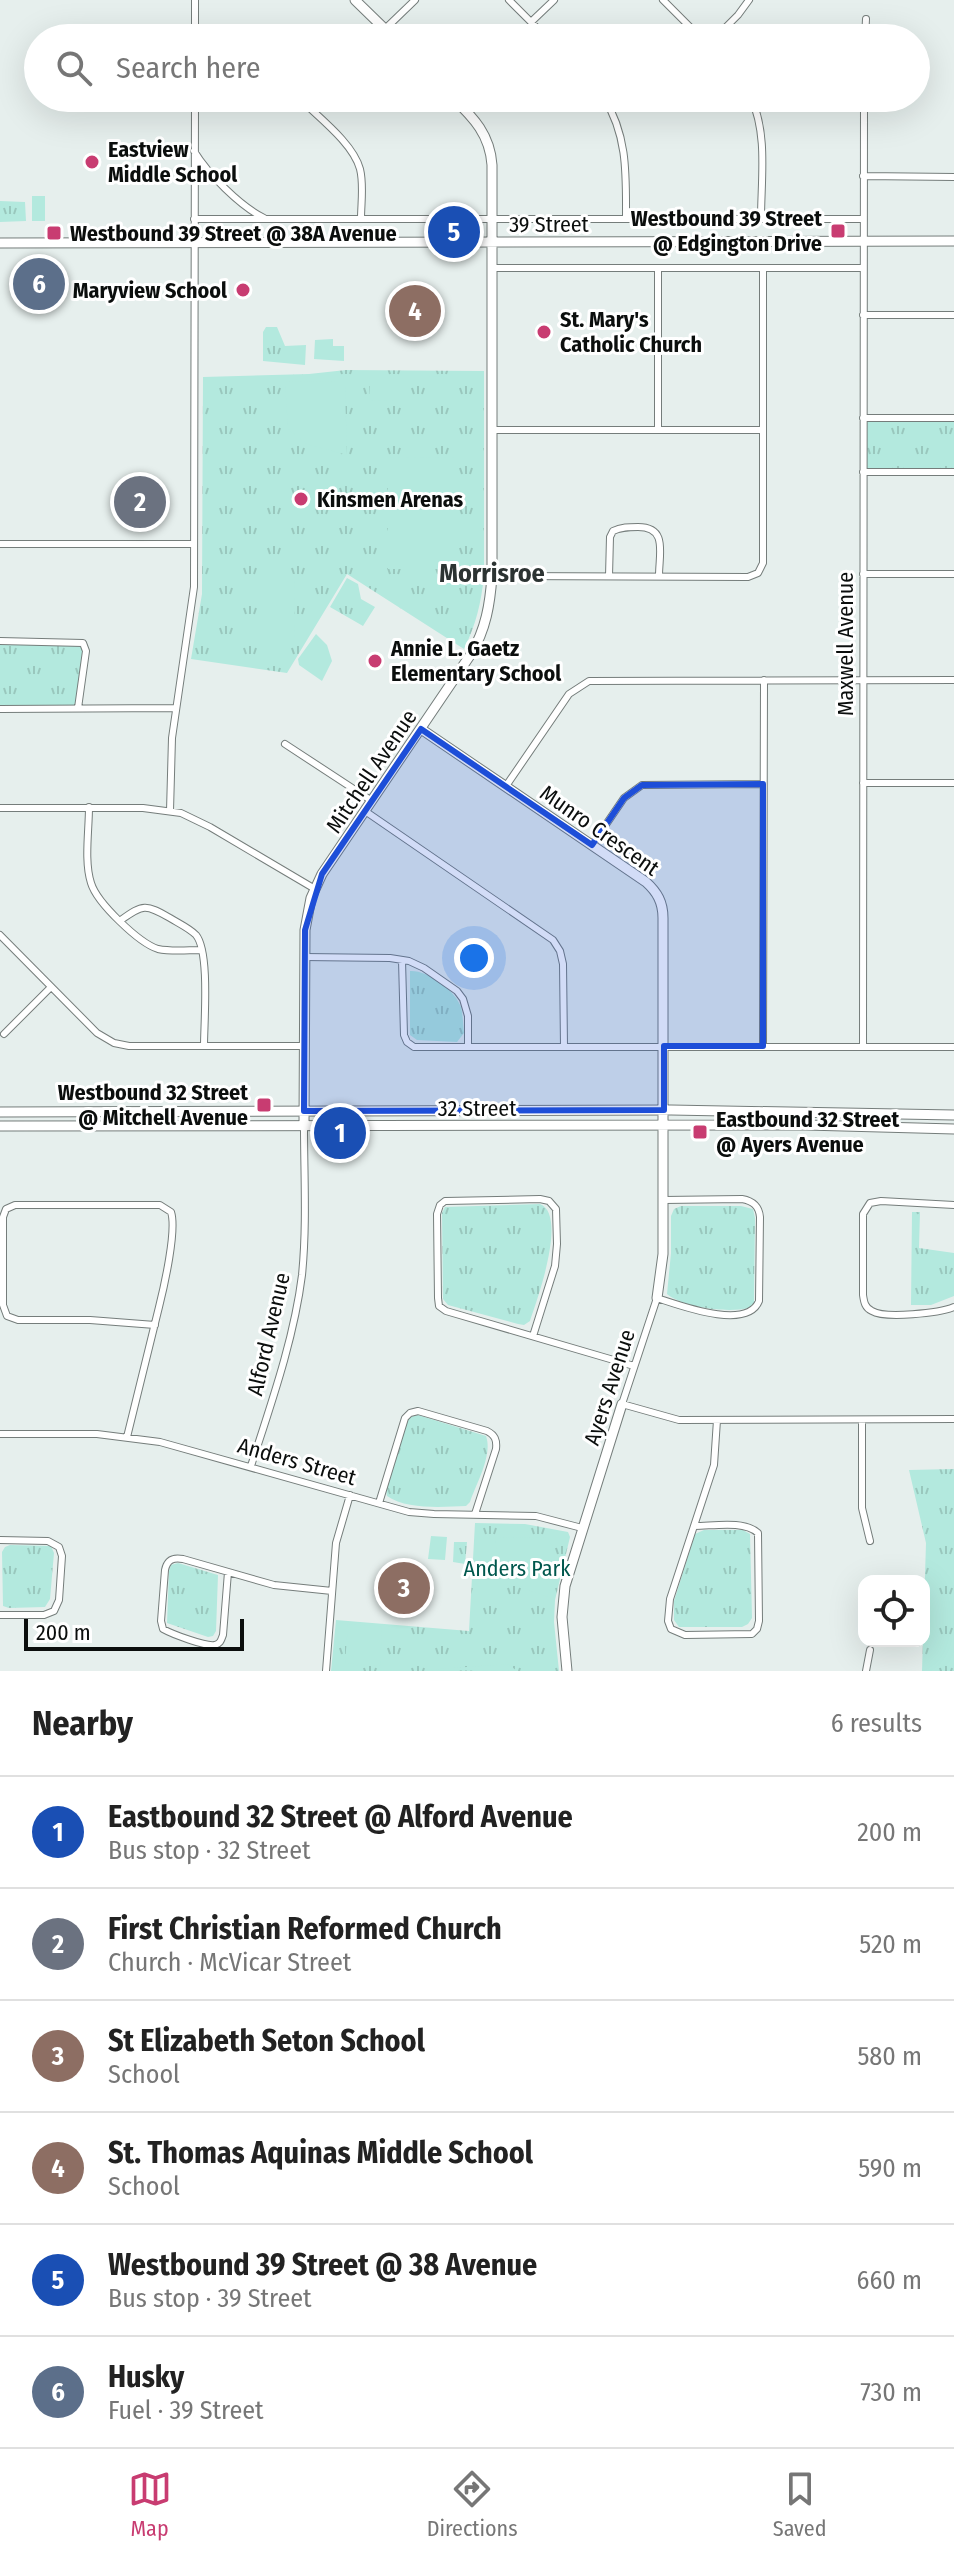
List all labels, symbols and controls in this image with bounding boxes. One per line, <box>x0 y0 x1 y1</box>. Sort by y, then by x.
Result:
search box <box>24 24 930 112</box>
icon: search <box>52 46 96 90</box>
text: Search here <box>116 50 261 86</box>
place label: Eastview Middle School <box>108 136 238 188</box>
marker: Eastview Middle School <box>83 153 101 171</box>
pin: 5 <box>428 202 480 262</box>
place label: Westbound 39 Street @ Edgington Drive <box>631 205 822 257</box>
street label: 39 Street <box>509 211 590 238</box>
place label: Westbound 39 Street @ 38A Avenue <box>70 220 397 247</box>
marker: Westbound 39 Street @ Edgington Drive <box>829 222 847 240</box>
marker: Westbound 39 Street @ 38A Avenue <box>45 224 63 242</box>
pin: 6 <box>13 254 65 314</box>
place label: Maryview School <box>73 277 228 304</box>
marker: Maryview School <box>234 281 252 299</box>
pin: 4 <box>389 281 441 341</box>
place label: St. Mary's Catholic Church <box>560 306 702 358</box>
marker: St. Mary's Catholic Church <box>535 323 553 341</box>
pin: 2 <box>114 472 166 532</box>
place label: Kinsmen Arenas <box>317 486 464 513</box>
marker: Kinsmen Arenas <box>292 490 310 508</box>
district label: Morrisroe <box>439 558 545 589</box>
street label: Maxwell Avenue <box>832 572 859 716</box>
place label: Annie L. Gaetz Elementary School <box>390 635 562 687</box>
marker: Annie L. Gaetz Elementary School <box>366 652 384 670</box>
street label: Mitchell Avenue <box>320 705 423 838</box>
street label: Munro Crescent <box>535 779 665 882</box>
your location <box>454 938 494 978</box>
place label: Westbound 32 Street @ Mitchell Avenue <box>58 1079 248 1131</box>
street label: 32 Street <box>438 1095 517 1122</box>
marker: Westbound 32 Street @ Mitchell Avenue <box>255 1096 273 1114</box>
pin: 1 <box>314 1103 366 1163</box>
place label: Eastbound 32 Street @ Ayers Avenue <box>716 1106 899 1158</box>
marker: Eastbound 32 Street @ Ayers Avenue <box>691 1123 709 1141</box>
street label: Alford Avenue <box>241 1270 296 1398</box>
street label: Ayers Avenue <box>578 1326 641 1448</box>
street label: Anders Street <box>235 1432 360 1491</box>
park label: Anders Park <box>464 1555 571 1582</box>
pin: 3 <box>378 1558 430 1618</box>
map controls <box>858 1575 930 1647</box>
button: locate <box>858 1575 930 1647</box>
scale bar <box>24 1615 244 1651</box>
text: 200 m <box>36 1619 91 1646</box>
text: Nearby <box>32 1703 133 1744</box>
text: 6 results <box>831 1708 922 1739</box>
text: Eastbound 32 Street @ Alford Avenue <box>108 1799 573 1835</box>
text: 1 <box>53 1817 64 1848</box>
text: 200 m <box>857 1817 922 1848</box>
text: Bus stop · 32 Street <box>108 1835 311 1866</box>
text: First Christian Reformed Church <box>108 1911 502 1947</box>
text: 2 <box>52 1929 64 1960</box>
text: 520 m <box>859 1929 922 1960</box>
text: Church · McVicar Street <box>108 1947 351 1978</box>
text: St Elizabeth Seton School <box>108 2023 425 2059</box>
text: 3 <box>52 2041 64 2072</box>
text: 580 m <box>857 2041 922 2072</box>
text: School <box>108 2059 180 2090</box>
text: St. Thomas Aquinas Middle School <box>108 2135 533 2171</box>
text: 4 <box>51 2153 65 2184</box>
text: 590 m <box>858 2153 922 2184</box>
text: School <box>108 2171 180 2202</box>
text: Westbound 39 Street @ 38 Avenue <box>108 2247 537 2283</box>
text: 5 <box>52 2265 64 2296</box>
text: 660 m <box>857 2265 922 2296</box>
text: Bus stop · 39 Street <box>108 2283 312 2314</box>
text: Husky <box>108 2359 184 2395</box>
text: 6 <box>51 2377 65 2408</box>
text: 730 m <box>860 2377 922 2408</box>
text: Fuel · 39 Street <box>108 2395 264 2426</box>
tab: Map <box>128 2467 172 2542</box>
tab: Directions <box>427 2467 518 2542</box>
tab: Saved <box>773 2467 826 2542</box>

